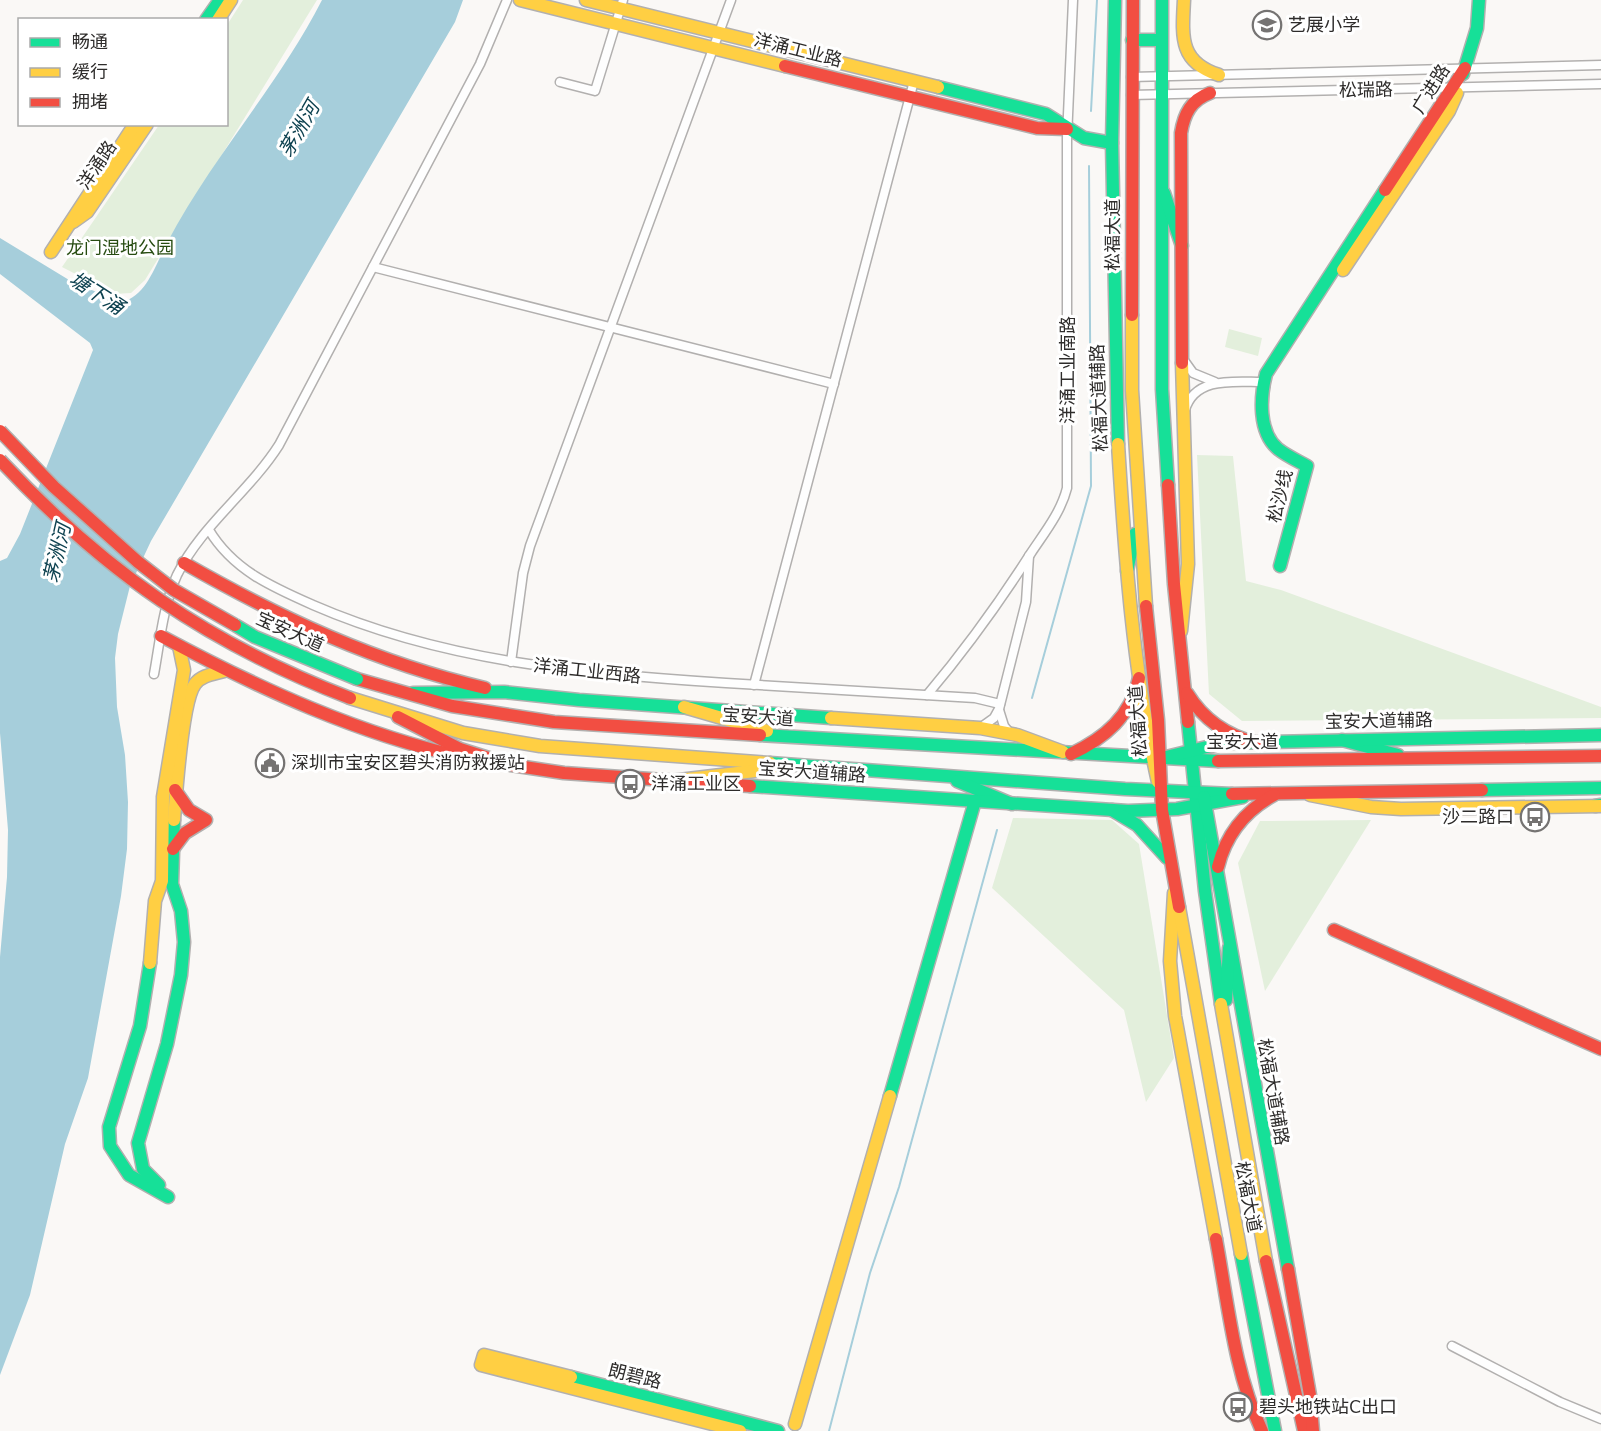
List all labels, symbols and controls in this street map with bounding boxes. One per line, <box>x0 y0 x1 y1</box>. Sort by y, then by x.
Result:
school or university icon: 艺展小学 <box>1251 9 1283 41</box>
place label: 艺展小学 <box>1288 13 1360 37</box>
legend <box>18 18 228 126</box>
street label: 洋涌工业路 <box>751 27 845 73</box>
text: 畅通 <box>72 30 108 54</box>
text: 缓行 <box>72 60 108 84</box>
street label: 广进路 <box>1407 60 1455 118</box>
street label: 松瑞路 <box>1339 78 1393 102</box>
text: 拥堵 <box>72 90 108 114</box>
water label: 茅洲河 <box>273 93 328 162</box>
street label: 洋涌路 <box>72 136 122 194</box>
street label: 松福大道 <box>1101 199 1125 271</box>
park label: 龙门湿地公园 <box>66 236 174 260</box>
water label: 塘下涌 <box>64 266 131 322</box>
street label: 洋涌工业南路 <box>1056 316 1080 424</box>
street label: 松福大道辅路 <box>1085 344 1113 452</box>
street label: 松沙线 <box>1262 467 1298 525</box>
water label: 茅洲河 <box>38 517 78 585</box>
street label: 宝安大道 <box>252 606 328 658</box>
street label: 洋涌工业西路 <box>532 653 642 689</box>
street label: 松福大道 <box>1124 684 1152 758</box>
street label: 宝安大道 <box>721 703 795 731</box>
street label: 宝安大道辅路 <box>1325 708 1433 734</box>
street label: 宝安大道 <box>1206 730 1278 754</box>
public building icon: 深圳市宝安区碧头消防救援站 <box>254 747 286 779</box>
place label: 深圳市宝安区碧头消防救援站 <box>291 751 525 775</box>
street label: 宝安大道辅路 <box>757 756 867 788</box>
bus stop icon: 洋涌工业区 <box>614 768 646 800</box>
place label: 洋涌工业区 <box>651 772 741 796</box>
bus stop icon: 沙二路口 <box>1519 801 1551 833</box>
place label: 沙二路口 <box>1442 805 1514 829</box>
street label: 松福大道辅路 <box>1252 1037 1294 1147</box>
street label: 松福大道 <box>1229 1159 1267 1235</box>
street label: 朗碧路 <box>606 1358 664 1394</box>
bus stop icon: 碧头地铁站C出口 <box>1222 1391 1254 1423</box>
place label: 碧头地铁站C出口 <box>1259 1395 1397 1419</box>

